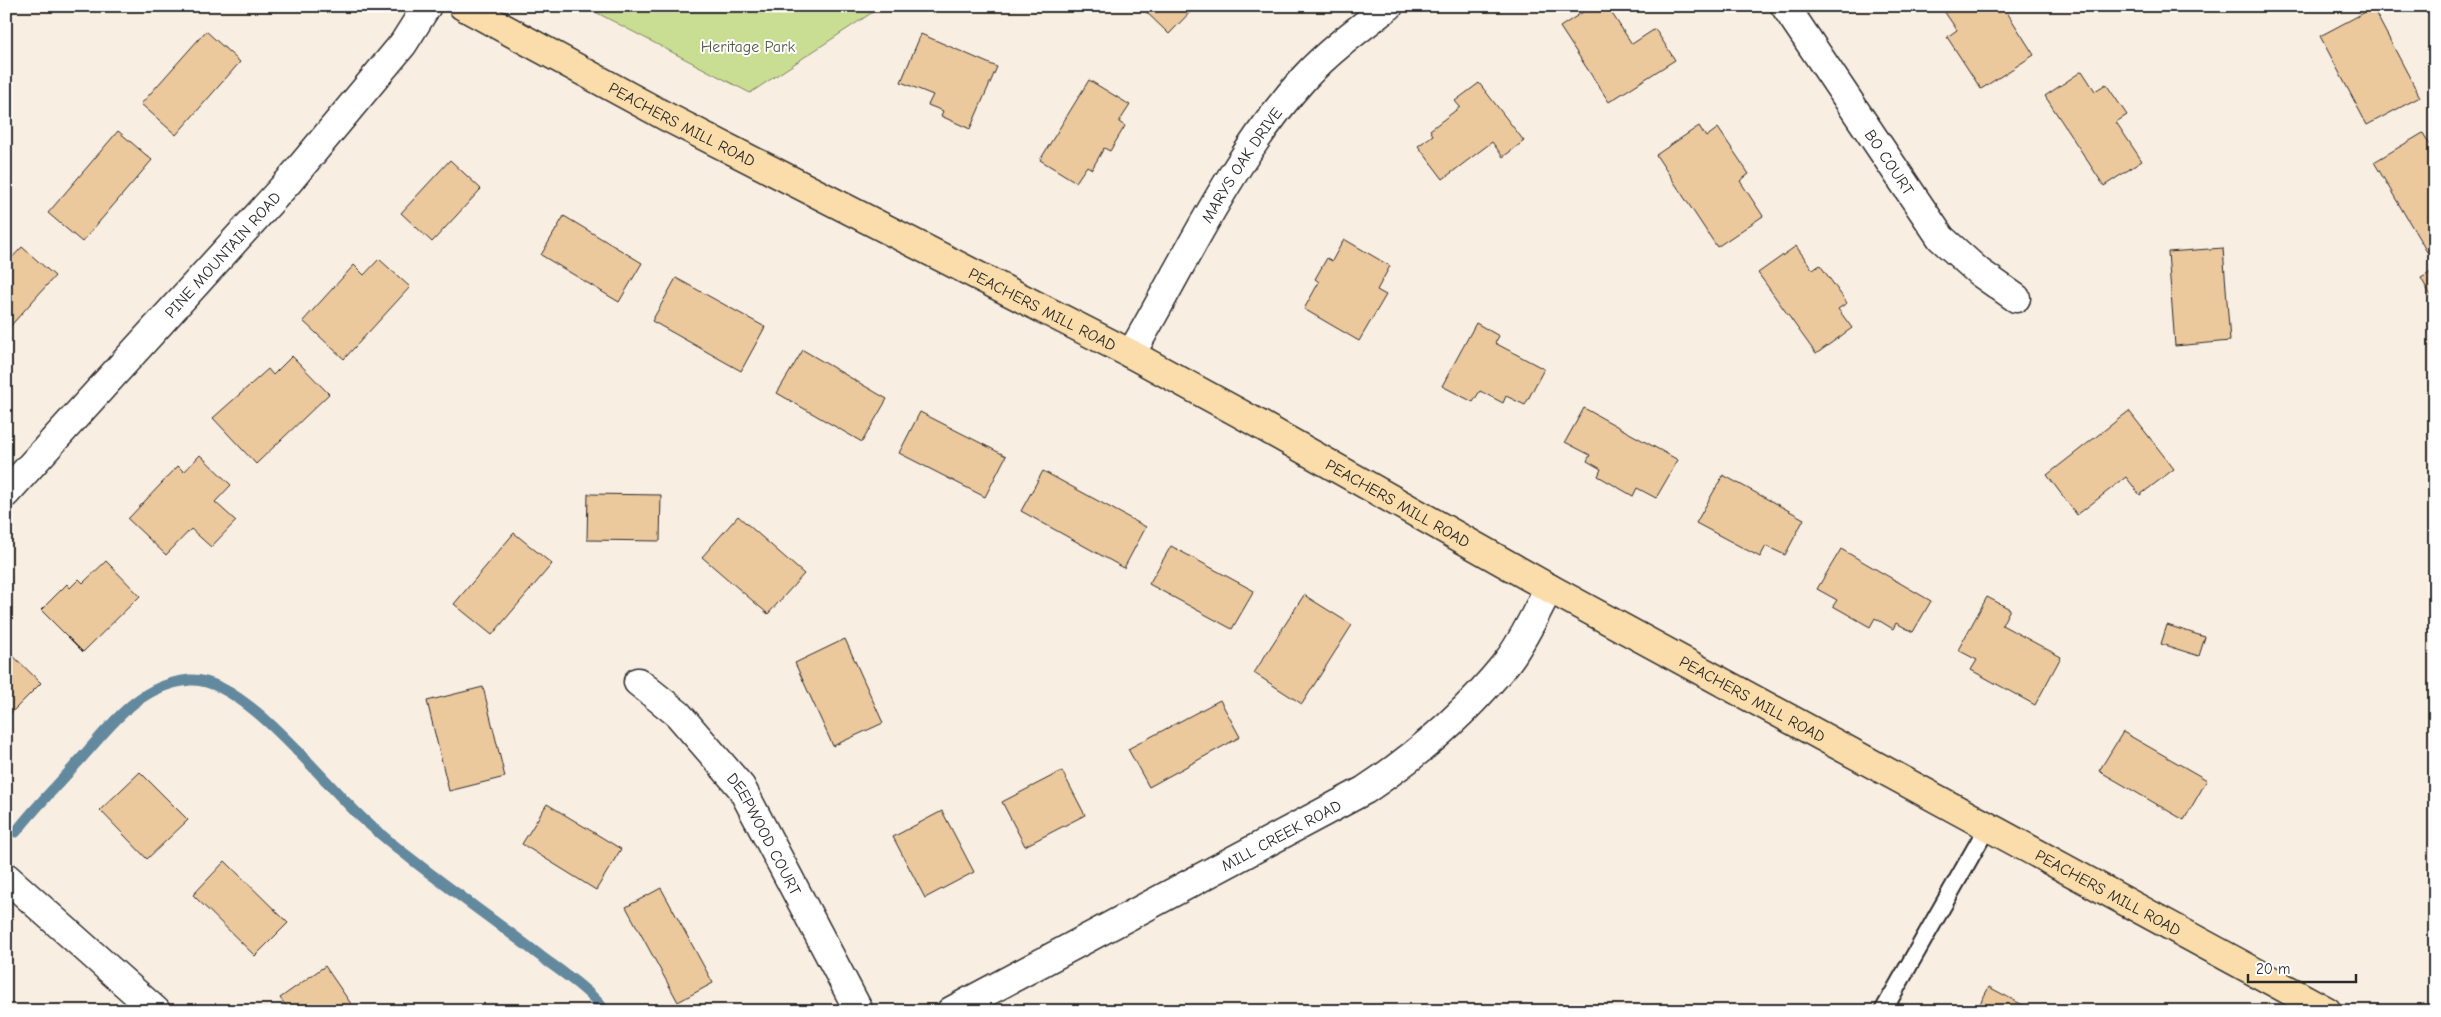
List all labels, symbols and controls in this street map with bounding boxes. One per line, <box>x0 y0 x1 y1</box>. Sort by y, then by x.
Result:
park label: Heritage Park <box>701 38 795 56</box>
street label: PEACHERS MILL ROAD <box>605 79 758 171</box>
street label: MARYS OAK DRIVE <box>1198 104 1286 226</box>
street label: BO COURT <box>1861 127 1918 199</box>
street label: PINE MOUNTAIN ROAD <box>161 188 285 322</box>
street label: PEACHERS MILL ROAD <box>965 265 1119 355</box>
street label: PEACHERS MILL ROAD <box>1322 456 1473 552</box>
street label: PEACHERS MILL ROAD <box>1676 653 1828 746</box>
street label: DEEPWOOD COURT <box>723 770 805 899</box>
street label: MILL CREEK ROAD <box>1218 796 1344 875</box>
street label: PEACHERS MILL ROAD <box>2032 846 2184 940</box>
scale bar <box>2248 952 2356 984</box>
text: 20 m <box>2256 960 2290 978</box>

